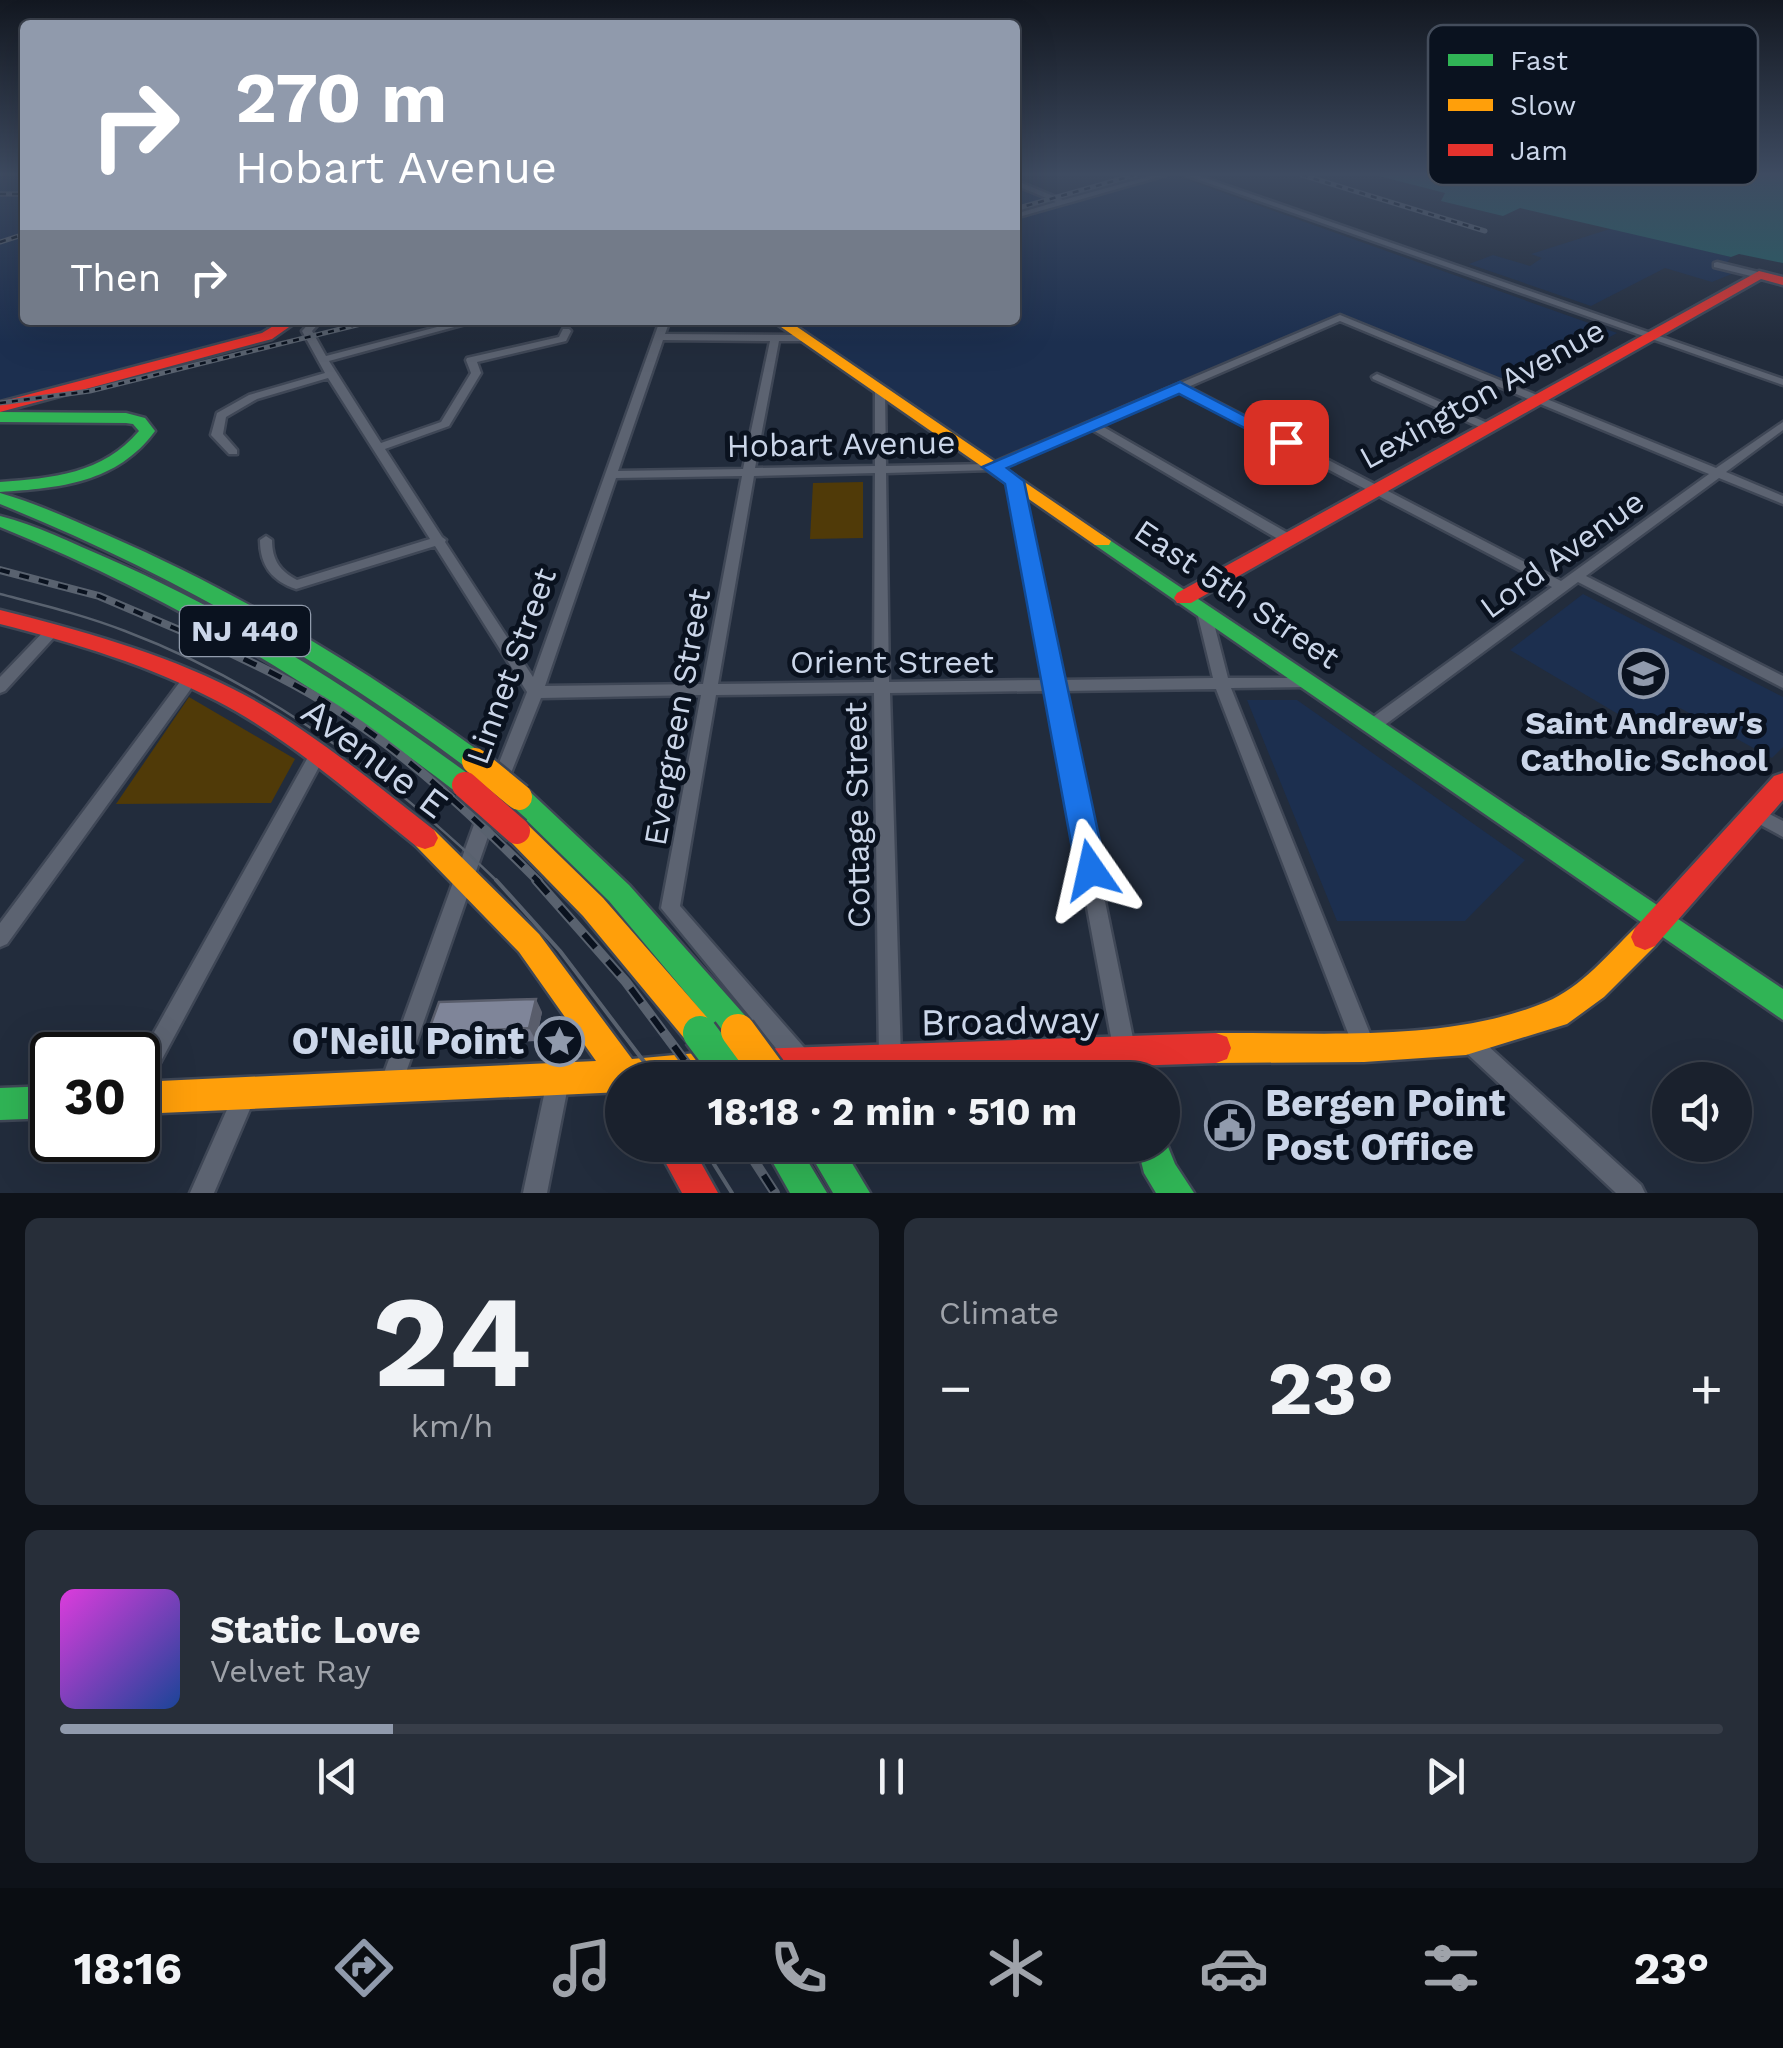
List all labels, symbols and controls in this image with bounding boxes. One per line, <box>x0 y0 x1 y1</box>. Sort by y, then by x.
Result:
legend <box>1428 25 1758 185</box>
text: Fast <box>1510 44 1568 77</box>
text: 270 m <box>235 57 447 139</box>
icon: right <box>70 60 200 190</box>
text: Slow <box>1510 89 1576 122</box>
text: Jam <box>1510 134 1568 167</box>
text: Hobart Avenue <box>235 141 557 194</box>
icon: right <box>181 250 236 305</box>
text: Then <box>70 256 161 300</box>
street label: Lexington Avenue <box>1353 311 1611 477</box>
pin <box>1244 400 1329 485</box>
icon: arrive <box>1259 415 1314 470</box>
street label: Hobart Avenue <box>726 423 956 465</box>
street label: Lord Avenue <box>1473 482 1651 626</box>
street label: East 5th Street <box>1127 511 1347 677</box>
street label: Linnet Street <box>458 563 564 769</box>
street label: Evergreen Street <box>636 586 718 848</box>
road number: NJ 440 <box>180 606 310 656</box>
street label: Orient Street <box>790 643 994 681</box>
school or university icon: Saint Andrew's Catholic School <box>1618 647 1670 699</box>
street label: Avenue E <box>293 689 457 827</box>
street label: Cottage Street <box>836 701 878 929</box>
place label: Saint Andrew's Catholic School <box>1520 704 1768 779</box>
position arrow <box>1039 818 1143 922</box>
street label: Broadway <box>920 997 1100 1045</box>
place icon: O'Neill Point <box>533 1015 585 1067</box>
place label: O'Neill Point <box>292 1019 524 1063</box>
speed limit sign: 30 <box>30 1032 160 1162</box>
map controls <box>1652 1062 1752 1162</box>
button: sound <box>1652 1062 1752 1162</box>
place label: Bergen Point Post Office <box>1265 1081 1506 1169</box>
text: 18:18 · 2 min · 510 m <box>708 1090 1077 1134</box>
public building icon: Bergen Point Post Office <box>1204 1099 1256 1151</box>
text: 24 <box>372 1265 532 1418</box>
text: Climate <box>939 1294 1059 1332</box>
text: 23° <box>1268 1344 1394 1432</box>
text: − <box>939 1356 972 1420</box>
text: + <box>1690 1356 1723 1420</box>
text: km/h <box>411 1407 493 1445</box>
text: Static Love <box>210 1608 421 1652</box>
text: Velvet Ray <box>210 1652 371 1690</box>
icon: previous <box>310 1749 365 1804</box>
icon: pause <box>864 1749 919 1804</box>
icon: next <box>1418 1749 1473 1804</box>
icon: directions <box>329 1933 399 2003</box>
icon: music <box>547 1933 617 2003</box>
icon: phone <box>764 1933 834 2003</box>
icon: climate <box>981 1933 1051 2003</box>
icon: car <box>1199 1933 1269 2003</box>
icon: filters <box>1416 1933 1486 2003</box>
text: 18:16 <box>74 1942 182 1995</box>
text: 23° <box>1634 1942 1709 1995</box>

